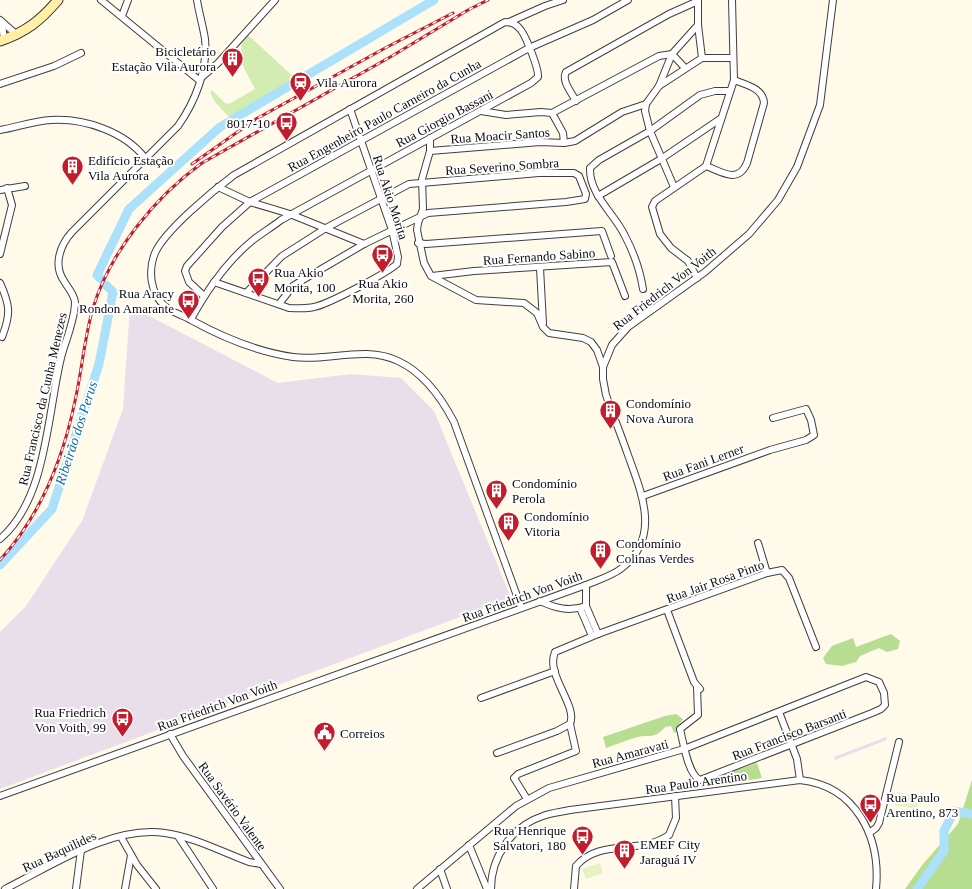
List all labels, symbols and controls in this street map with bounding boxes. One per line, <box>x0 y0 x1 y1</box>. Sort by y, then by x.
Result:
place label: Bicicletário Estação Vila Aurora <box>112 44 216 74</box>
building icon: Bicicletário Estação Vila Aurora <box>219 45 245 78</box>
street label: Rua Engenheiro Paulo Carneiro da Cunha <box>285 56 484 175</box>
station icon: Vila Aurora <box>288 69 314 102</box>
place label: Vila Aurora <box>316 75 377 90</box>
street label: Rua Giorgio Bassani <box>393 86 496 150</box>
bus stop icon: 8017-10 <box>273 110 299 143</box>
place label: 8017-10 <box>227 116 270 131</box>
street label: Rua Moacir Santos <box>450 125 550 146</box>
place label: Edifício Estação Vila Aurora <box>88 153 174 183</box>
street label: Rua Akio Morita <box>370 153 411 242</box>
building icon: Edifício Estação Vila Aurora <box>60 154 86 187</box>
street label: Rua Severino Sombra <box>445 155 560 178</box>
bus stop icon: Rua Akio Morita, 260 <box>370 242 396 275</box>
street label: Rua Friedrich Von Voith <box>610 243 719 333</box>
street label: Rua Fernando Sabino <box>482 245 596 268</box>
place label: Rua Akio Morita, 100 <box>274 265 335 295</box>
bus stop icon: Rua Akio Morita, 100 <box>245 266 271 299</box>
place label: Rua Akio Morita, 260 <box>352 276 414 306</box>
place label: Rua Aracy Rondon Amarante <box>79 286 174 316</box>
bus stop icon: Rua Aracy Rondon Amarante <box>176 287 202 320</box>
street label: Rua Francisco da Cunha Menezes <box>15 311 70 487</box>
water label: Ribeirão dos Perus <box>52 379 100 488</box>
place label: Condomínio Nova Aurora <box>626 396 694 426</box>
building icon: Condomínio Nova Aurora <box>597 397 623 430</box>
street label: Rua Fani Lerner <box>661 441 746 484</box>
place label: Condomínio Perola <box>512 476 577 506</box>
building icon: Condomínio Perola <box>484 477 510 510</box>
place label: Condomínio Vitoria <box>524 509 589 539</box>
building icon: Condomínio Vitoria <box>495 510 521 543</box>
place label: Condomínio Colinas Verdes <box>616 536 694 566</box>
building icon: Condomínio Colinas Verdes <box>587 537 613 570</box>
street label: Rua Jair Rosa Pinto <box>664 557 766 606</box>
street label: Rua Friedrich Von Voith <box>460 568 585 625</box>
street label: Rua Friedrich Von Voith <box>155 677 280 734</box>
place label: Rua Friedrich Von Voith, 99 <box>34 705 106 735</box>
bus stop icon: Rua Friedrich Von Voith, 99 <box>109 706 135 739</box>
street label: Rua Francisco Barsanti <box>730 706 849 763</box>
public building icon: Correios <box>311 720 337 753</box>
place label: Correios <box>340 726 385 741</box>
street label: Rua Amaravati <box>590 736 670 771</box>
street label: Rua Savério Valente <box>195 759 270 854</box>
street label: Rua Paulo Arentino <box>644 768 748 797</box>
place label: Rua Paulo Arentino, 873 <box>886 790 958 820</box>
bus stop icon: Rua Paulo Arentino, 873 <box>858 791 884 824</box>
place label: Rua Henrique Salvatori, 180 <box>493 823 566 853</box>
bus stop icon: Rua Henrique Salvatori, 180 <box>569 824 595 857</box>
street label: Rua Baquilides <box>20 828 99 875</box>
place label: EMEF City Jaraguá IV <box>640 837 701 867</box>
building icon: EMEF City Jaraguá IV <box>612 838 638 871</box>

